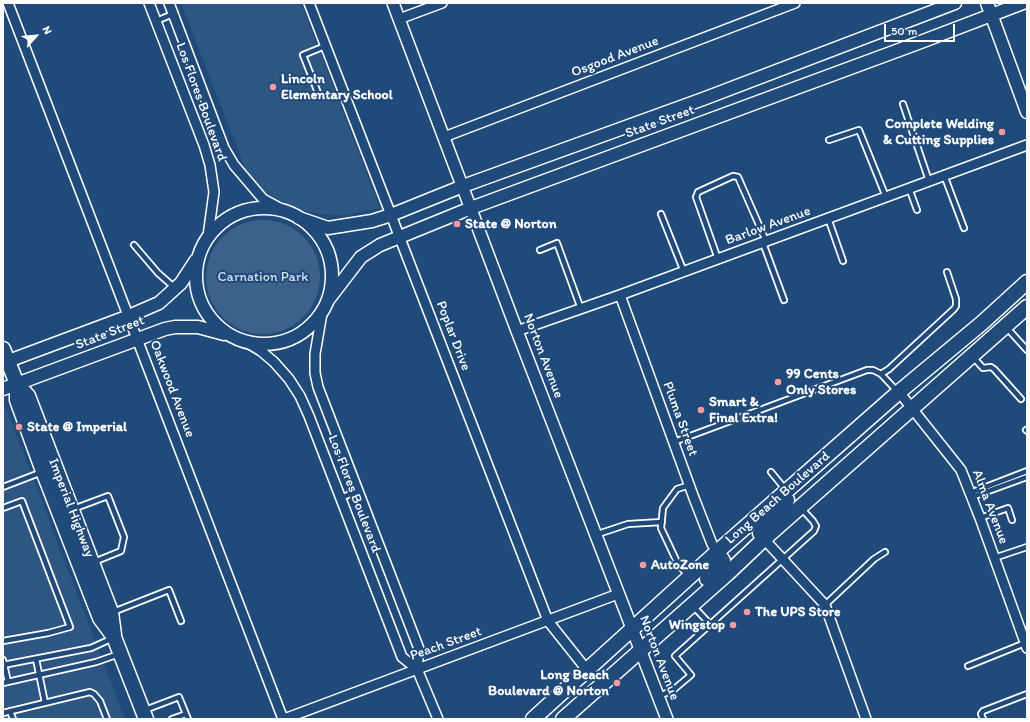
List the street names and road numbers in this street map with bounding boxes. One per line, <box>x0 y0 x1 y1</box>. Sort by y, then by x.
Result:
street label: Osgood Avenue <box>569 33 661 81</box>
street label: Los Flores Boulevard <box>172 40 230 164</box>
street label: State Street <box>623 102 697 142</box>
street label: Barlow Avenue <box>723 203 813 249</box>
street label: Poplar Drive <box>432 299 474 373</box>
street label: Norton Avenue <box>519 311 567 401</box>
street label: State Street <box>73 312 147 354</box>
street label: Oakwood Avenue <box>146 338 198 440</box>
street label: Pluma Street <box>659 379 701 459</box>
street label: Los Flores Boulevard <box>324 433 384 555</box>
street label: Long Beach Boulevard <box>722 448 834 548</box>
street label: Imperial Highway <box>44 456 98 560</box>
street label: Alma Avenue <box>968 467 1012 547</box>
street label: Norton Avenue <box>635 613 683 703</box>
street label: Peach Street <box>408 623 484 665</box>

